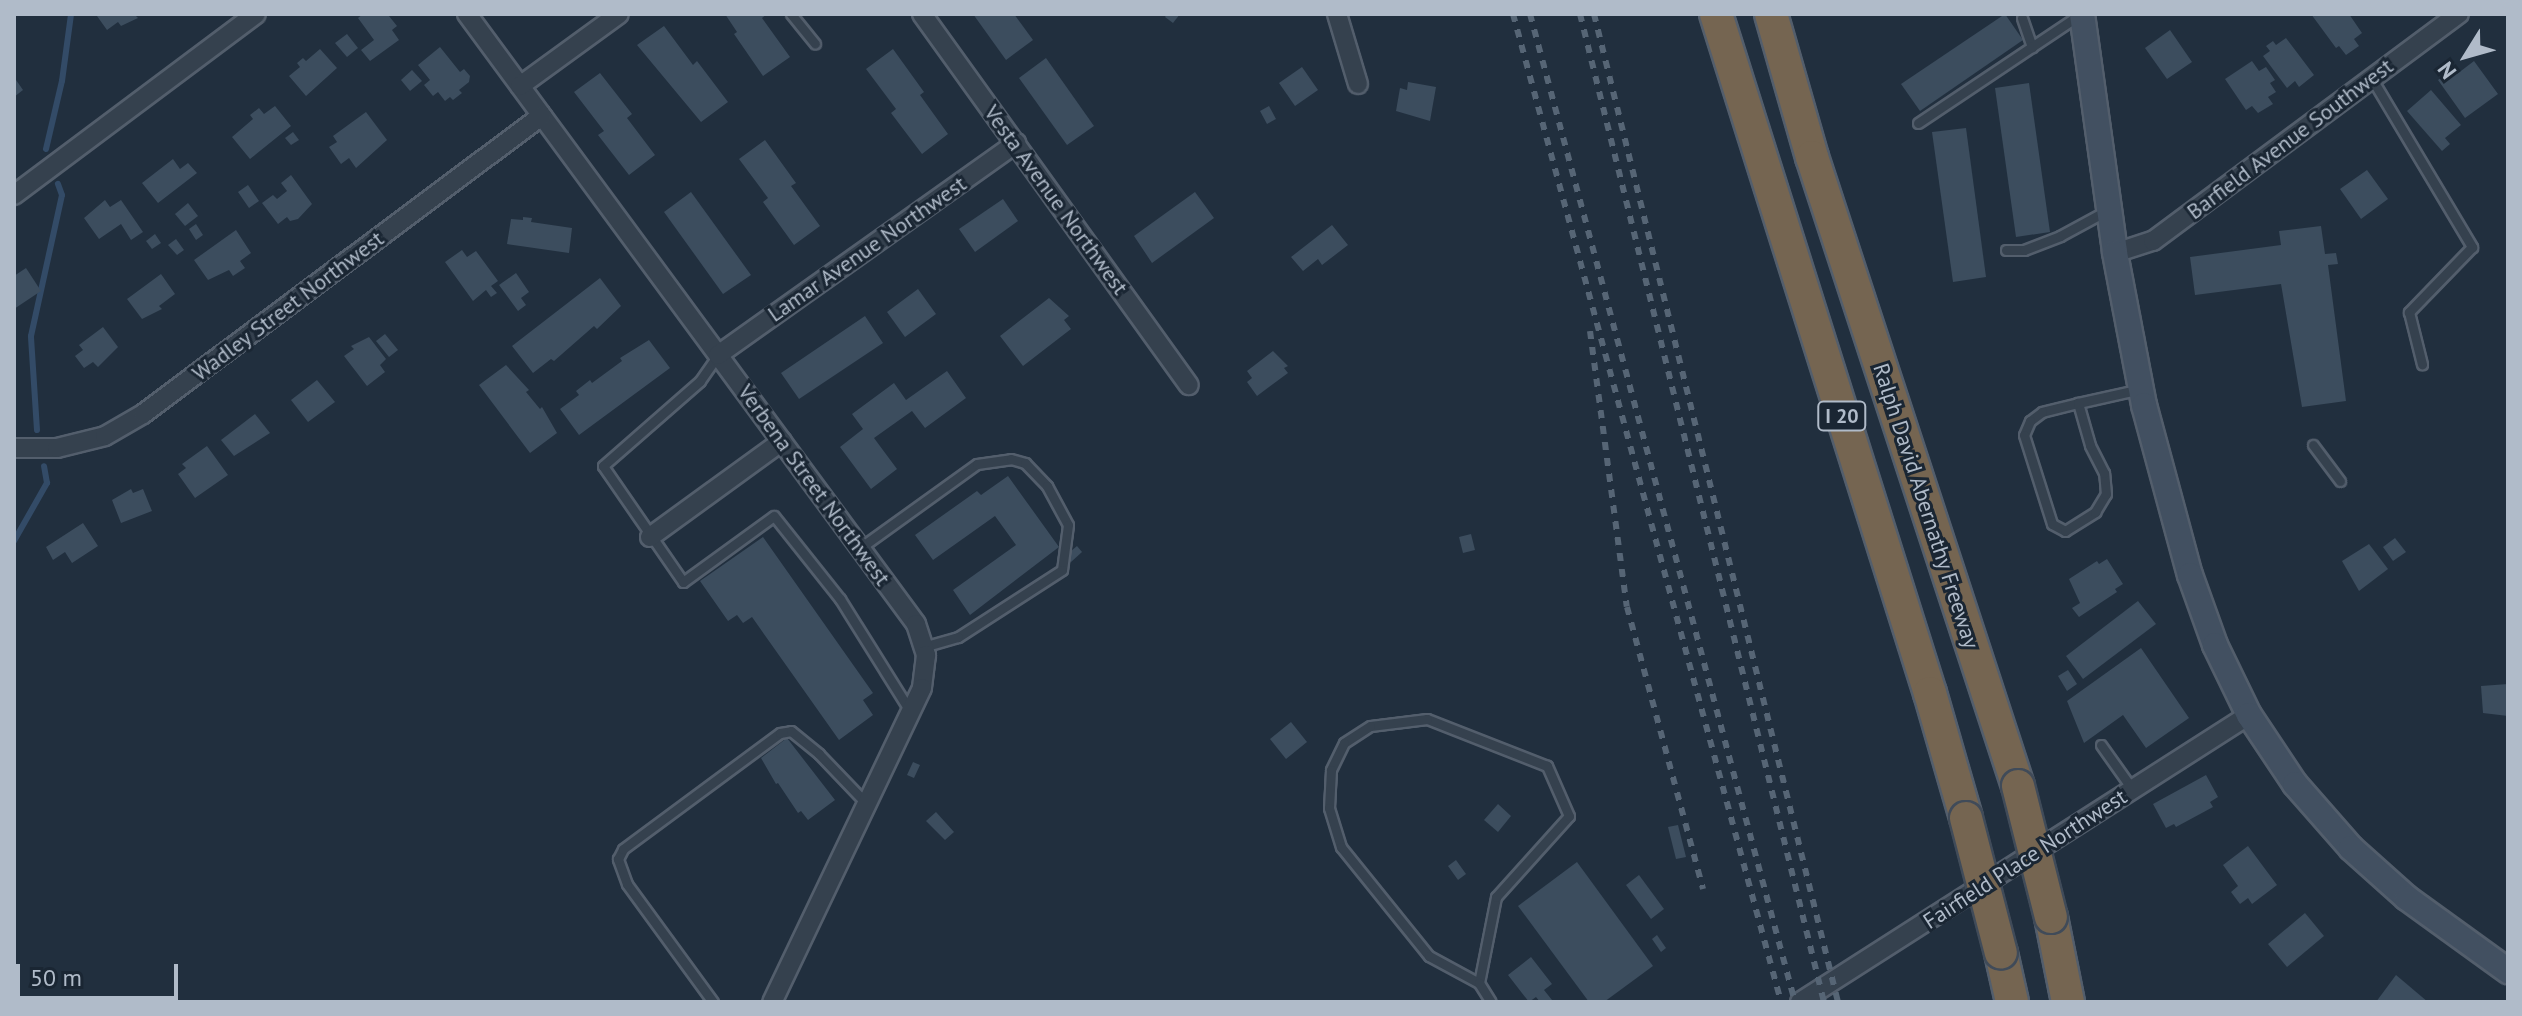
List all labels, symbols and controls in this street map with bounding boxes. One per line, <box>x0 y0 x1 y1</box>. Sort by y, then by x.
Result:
north arrow <box>2426 16 2506 96</box>
street label: Barfield Avenue Southwest <box>2182 53 2398 225</box>
text: N <box>2431 56 2462 85</box>
street label: Vesta Avenue Northwest <box>978 100 1134 300</box>
street label: Lamar Avenue Northwest <box>763 170 971 328</box>
street label: Wadley Street Northwest <box>187 225 389 387</box>
street label: Ralph David Abernathy Freeway <box>1867 359 1985 653</box>
street label: Verbena Street Northwest <box>732 379 896 591</box>
road number: I 20 <box>1816 400 1868 432</box>
street label: Fairfield Place Northwest <box>1918 783 2132 935</box>
scale bar <box>20 948 182 998</box>
text: 50 m <box>30 962 82 993</box>

